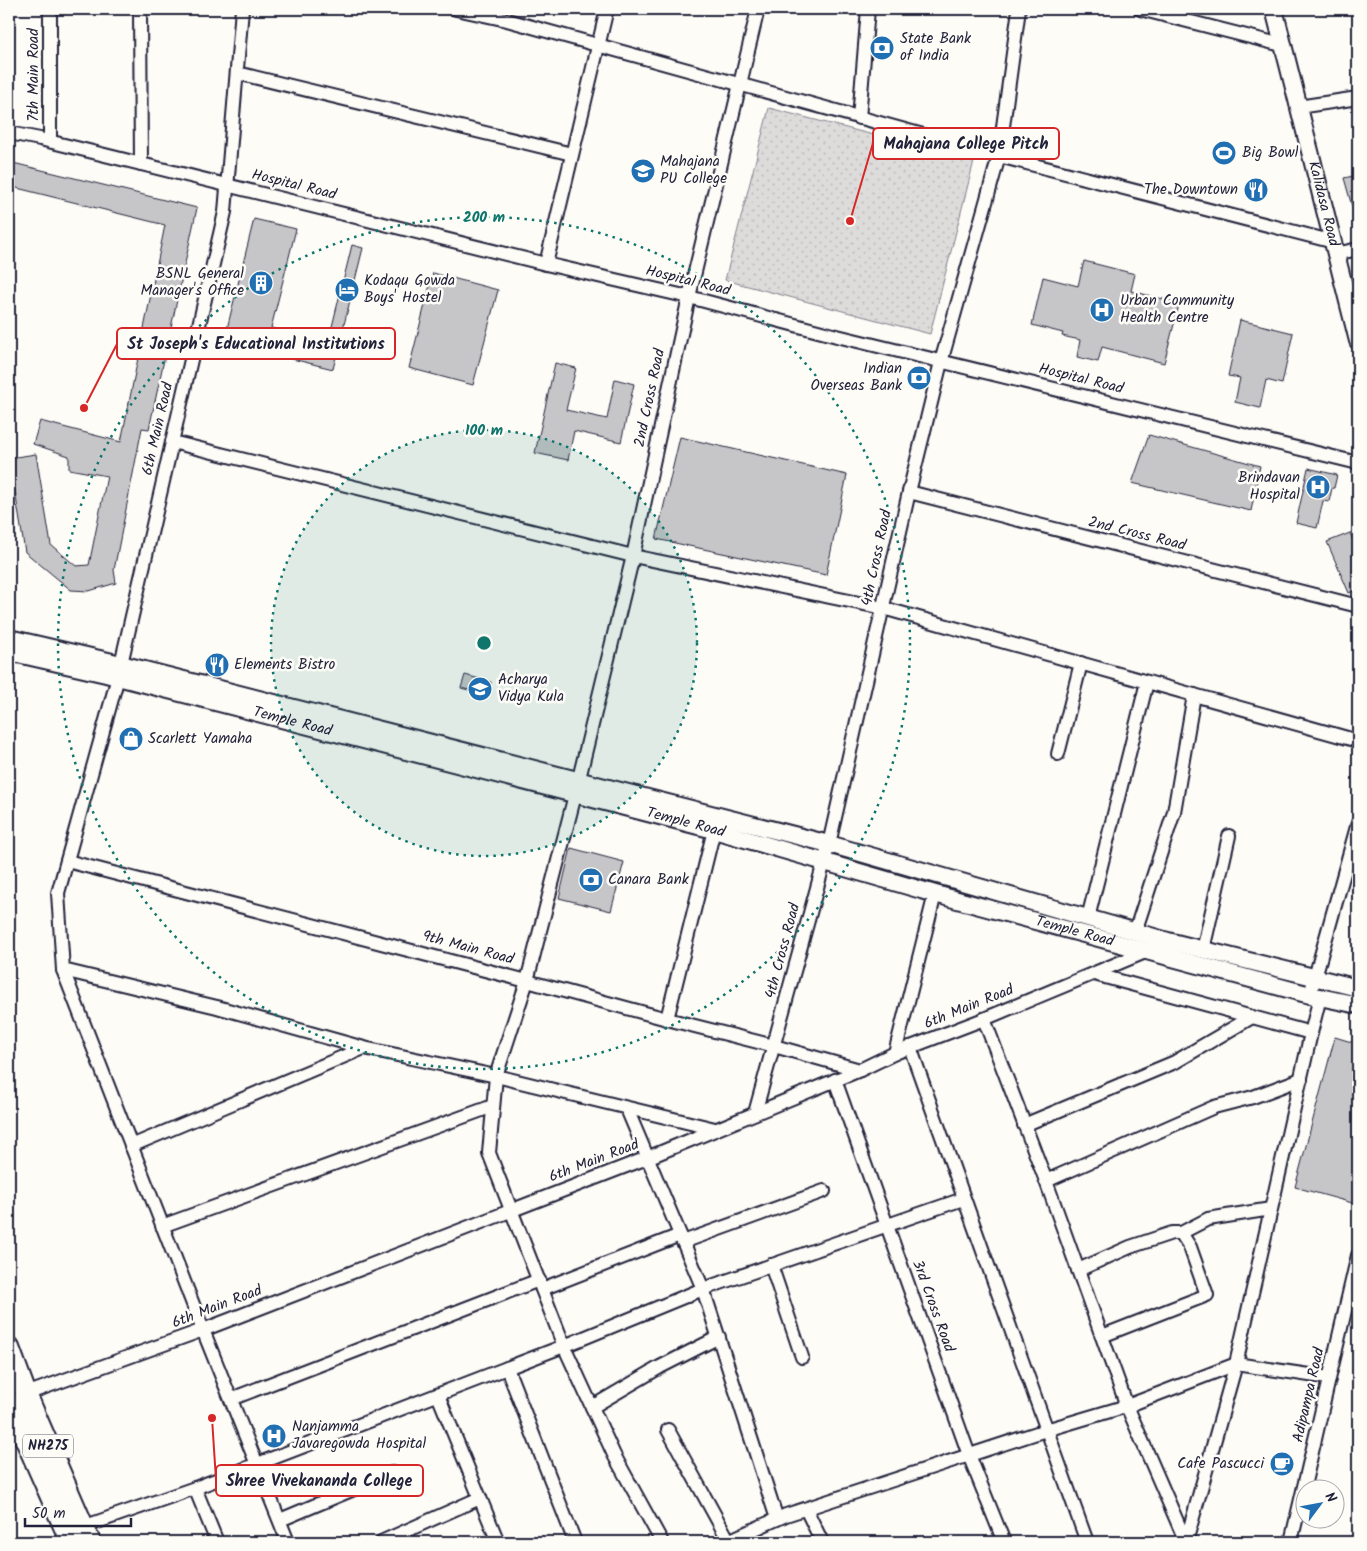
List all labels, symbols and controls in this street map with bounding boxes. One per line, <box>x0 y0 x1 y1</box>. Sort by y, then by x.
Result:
place label: State Bank of India <box>900 27 972 68</box>
street label: 7th Main Road <box>22 28 46 122</box>
bank icon: State Bank of India <box>869 35 895 61</box>
callout: Mahajana College Pitch <box>873 128 1059 159</box>
text: Mahajana College Pitch <box>883 132 1049 157</box>
sports icon: Big Bowl <box>1211 140 1237 166</box>
place label: Big Bowl <box>1242 141 1299 165</box>
place label: Mahajana PU College <box>660 150 727 191</box>
school or university icon: Mahajana PU College <box>630 158 656 184</box>
street label: Kalidasa Road <box>1301 159 1346 250</box>
street label: Hospital Road <box>249 163 339 207</box>
restaurant icon: The Downtown <box>1243 177 1269 203</box>
place label: The Downtown <box>1144 178 1238 202</box>
text: 200 m <box>463 206 505 230</box>
street label: Hospital Road <box>643 259 733 303</box>
place label: BSNL General Manager's Office <box>140 262 244 303</box>
place label: Kodagu Gowda Boys' Hostel <box>364 269 455 310</box>
building icon: BSNL General Manager's Office <box>248 270 274 296</box>
hotel icon: Kodagu Gowda Boys' Hostel <box>334 277 360 303</box>
place label: Urban Community Health Centre <box>1120 289 1235 330</box>
hospital icon: Urban Community Health Centre <box>1089 297 1115 323</box>
callout: St Joseph's Educational Institutions <box>117 328 395 359</box>
text: St Joseph's Educational Institutions <box>127 332 385 357</box>
street label: 2nd Cross Road <box>628 346 672 449</box>
place label: Indian Overseas Bank <box>811 357 903 398</box>
street label: Hospital Road <box>1036 357 1126 401</box>
bank icon: Indian Overseas Bank <box>906 365 932 391</box>
street label: 6th Main Road <box>136 380 180 478</box>
text: 100 m <box>465 419 503 443</box>
place label: Brindavan Hospital <box>1238 466 1300 507</box>
hospital icon: Brindavan Hospital <box>1305 474 1331 500</box>
street label: 4th Cross Road <box>855 507 899 608</box>
street label: 2nd Cross Road <box>1086 510 1189 558</box>
centre of rings <box>475 634 493 652</box>
restaurant icon: Elements Bistro <box>204 652 230 678</box>
place label: Elements Bistro <box>234 653 335 677</box>
place label: Acharya Vidya Kula <box>498 668 564 709</box>
school or university icon: Acharya Vidya Kula <box>467 676 493 702</box>
street label: Temple Road <box>251 700 335 744</box>
shop icon: Scarlett Yamaha <box>118 726 144 752</box>
place label: Scarlett Yamaha <box>148 727 252 751</box>
street label: Temple Road <box>644 801 728 845</box>
bank icon: Canara Bank <box>578 867 604 893</box>
place label: Canara Bank <box>608 868 690 892</box>
street label: 4th Cross Road <box>759 900 807 1001</box>
street label: Temple Road <box>1033 910 1117 954</box>
street label: 9th Main Road <box>420 924 517 972</box>
street label: 6th Main Road <box>921 978 1018 1036</box>
street label: 6th Main Road <box>545 1133 643 1189</box>
street label: 3rd Cross Road <box>905 1256 961 1356</box>
street label: 6th Main Road <box>168 1279 266 1335</box>
street label: Adipampa Road <box>1286 1345 1332 1445</box>
place label: Nanjamma Javaregowda Hospital <box>292 1415 427 1456</box>
hospital icon: Nanjamma Javaregowda Hospital <box>261 1423 287 1449</box>
road number: NH275 <box>23 1434 73 1458</box>
cafe icon: Cafe Pascucci <box>1269 1451 1295 1477</box>
place label: Cafe Pascucci <box>1177 1452 1265 1476</box>
callout: Shree Vivekananda College <box>216 1465 423 1496</box>
text: Shree Vivekananda College <box>226 1469 412 1494</box>
north arrow <box>1294 1478 1344 1528</box>
text: N <box>1319 1488 1342 1507</box>
scale bar <box>25 1496 131 1528</box>
text: 50 m <box>32 1502 66 1526</box>

